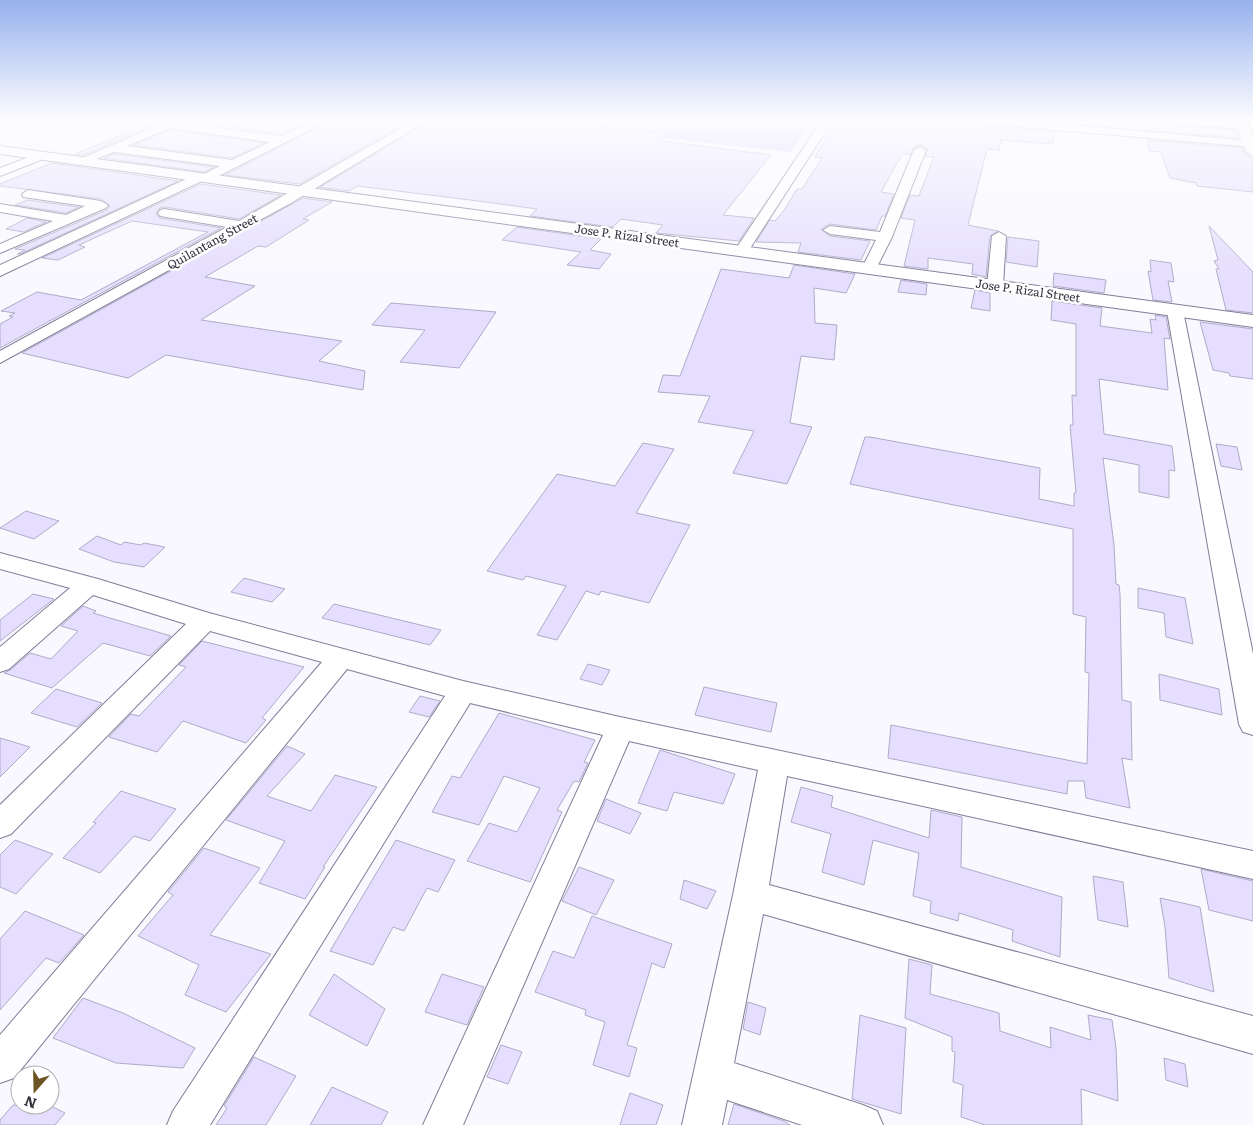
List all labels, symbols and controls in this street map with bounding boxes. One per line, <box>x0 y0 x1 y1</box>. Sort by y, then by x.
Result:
street label: Quilantang Street <box>163 209 261 273</box>
street label: Jose P. Rizal Street <box>573 219 681 251</box>
street label: Jose P. Rizal Street <box>974 274 1082 306</box>
north arrow <box>10 1065 60 1115</box>
text: N <box>21 1092 39 1115</box>

